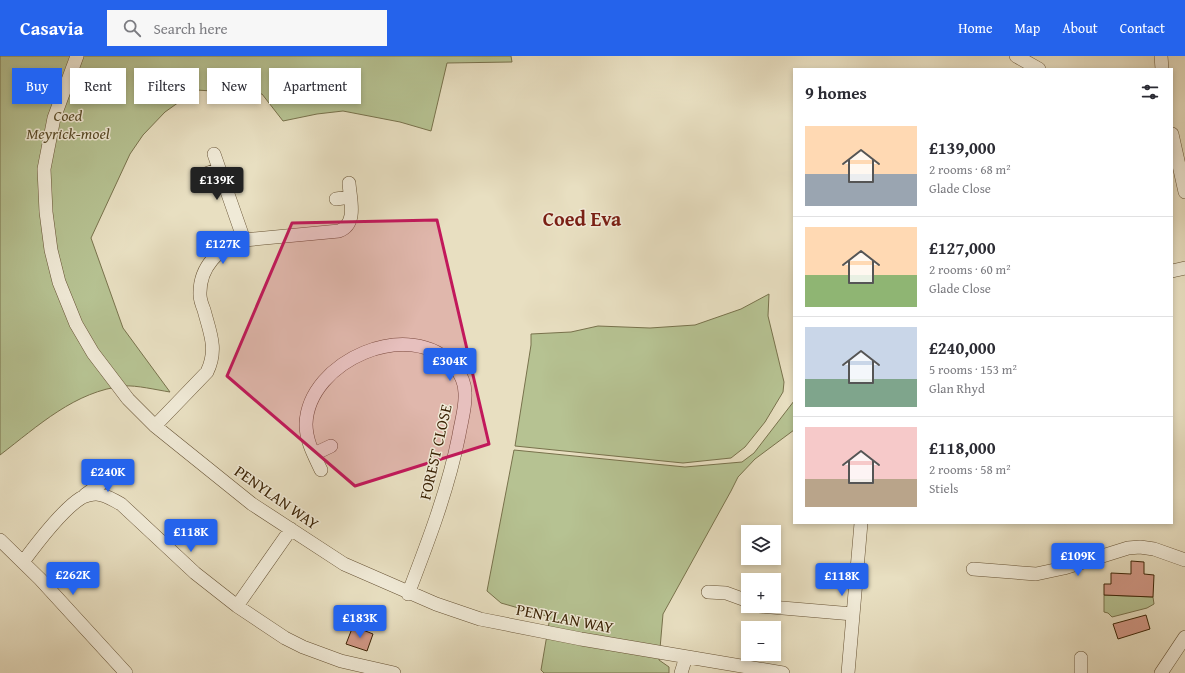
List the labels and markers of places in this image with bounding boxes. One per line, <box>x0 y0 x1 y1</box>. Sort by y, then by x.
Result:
pin: £139K <box>189 167 245 201</box>
pin: £127K <box>195 231 251 265</box>
pin: £304K <box>422 348 478 382</box>
pin: £240K <box>80 459 136 493</box>
pin: £118K <box>163 519 219 553</box>
pin: £109K <box>1050 543 1106 577</box>
pin: £262K <box>45 562 101 596</box>
pin: £118K <box>814 563 870 597</box>
pin: £183K <box>332 605 388 639</box>

